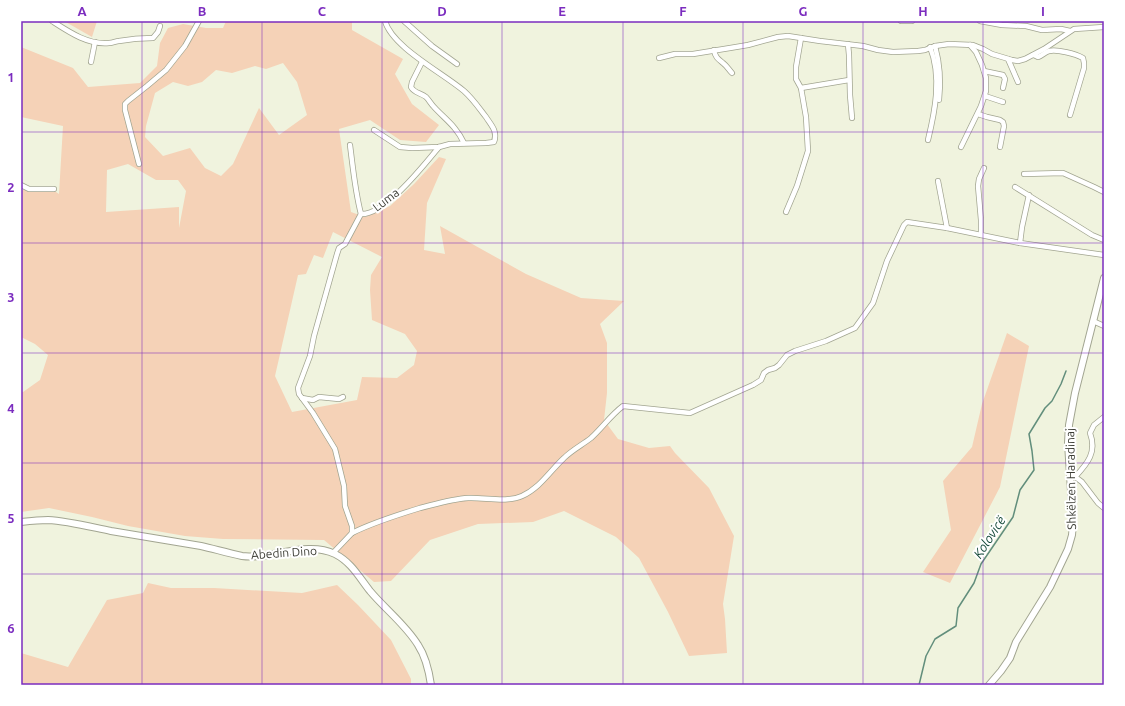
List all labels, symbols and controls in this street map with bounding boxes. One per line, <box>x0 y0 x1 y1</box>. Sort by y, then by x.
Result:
text: A <box>77 4 87 18</box>
text: B <box>198 4 207 18</box>
text: C <box>318 4 327 18</box>
text: D <box>437 4 447 18</box>
text: E <box>558 4 566 18</box>
text: F <box>679 4 687 18</box>
text: G <box>799 4 808 18</box>
text: H <box>918 4 928 18</box>
text: I <box>1041 4 1045 18</box>
text: 1 <box>7 70 15 84</box>
text: 2 <box>7 180 15 194</box>
street label: Luma <box>370 186 401 214</box>
text: 3 <box>7 290 15 304</box>
text: 4 <box>7 401 15 415</box>
street label: Shkëlzen Haradinaj <box>1063 428 1078 530</box>
text: 5 <box>7 511 15 525</box>
water label: Kolovicë <box>970 513 1008 561</box>
street label: Abedin Dino <box>250 544 317 561</box>
text: 6 <box>7 621 15 635</box>

